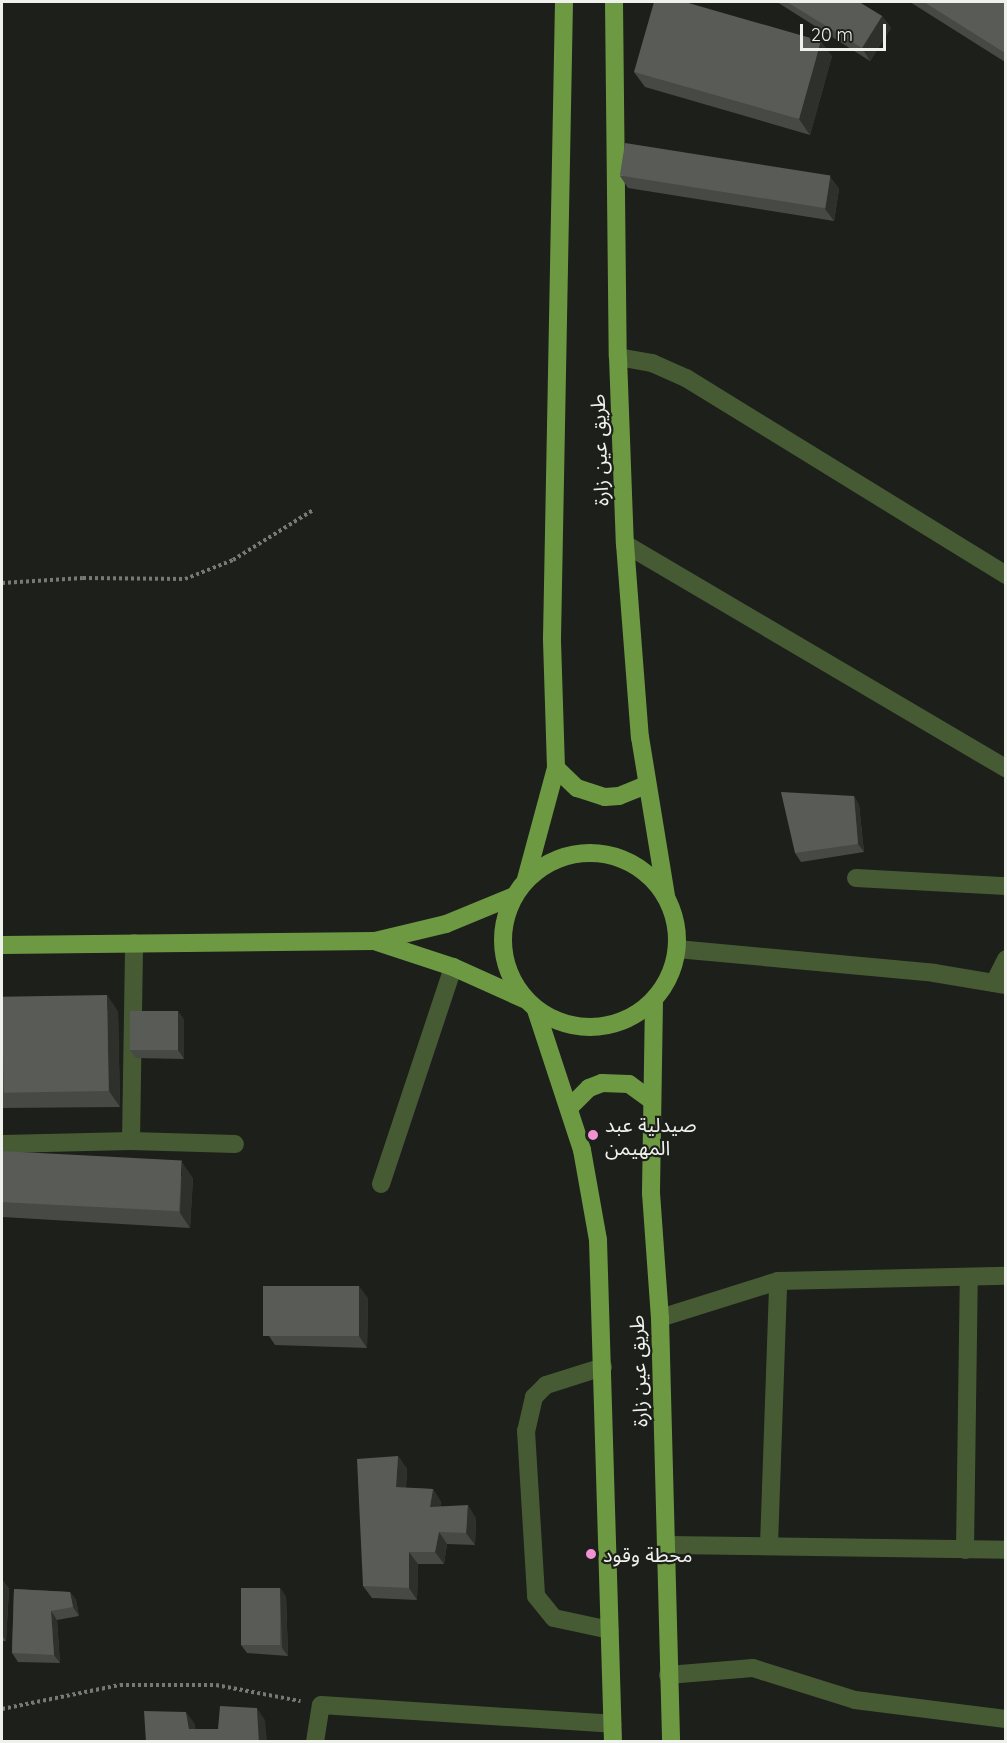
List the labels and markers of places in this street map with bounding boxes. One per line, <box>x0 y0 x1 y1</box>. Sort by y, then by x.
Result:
place label: صيدلية عبد المهيمن <box>605 1112 697 1159</box>
marker: صيدلية عبد المهيمن <box>586 1128 600 1142</box>
place label: محطة وقود <box>603 1542 692 1566</box>
marker: محطة وقود <box>584 1547 598 1561</box>

